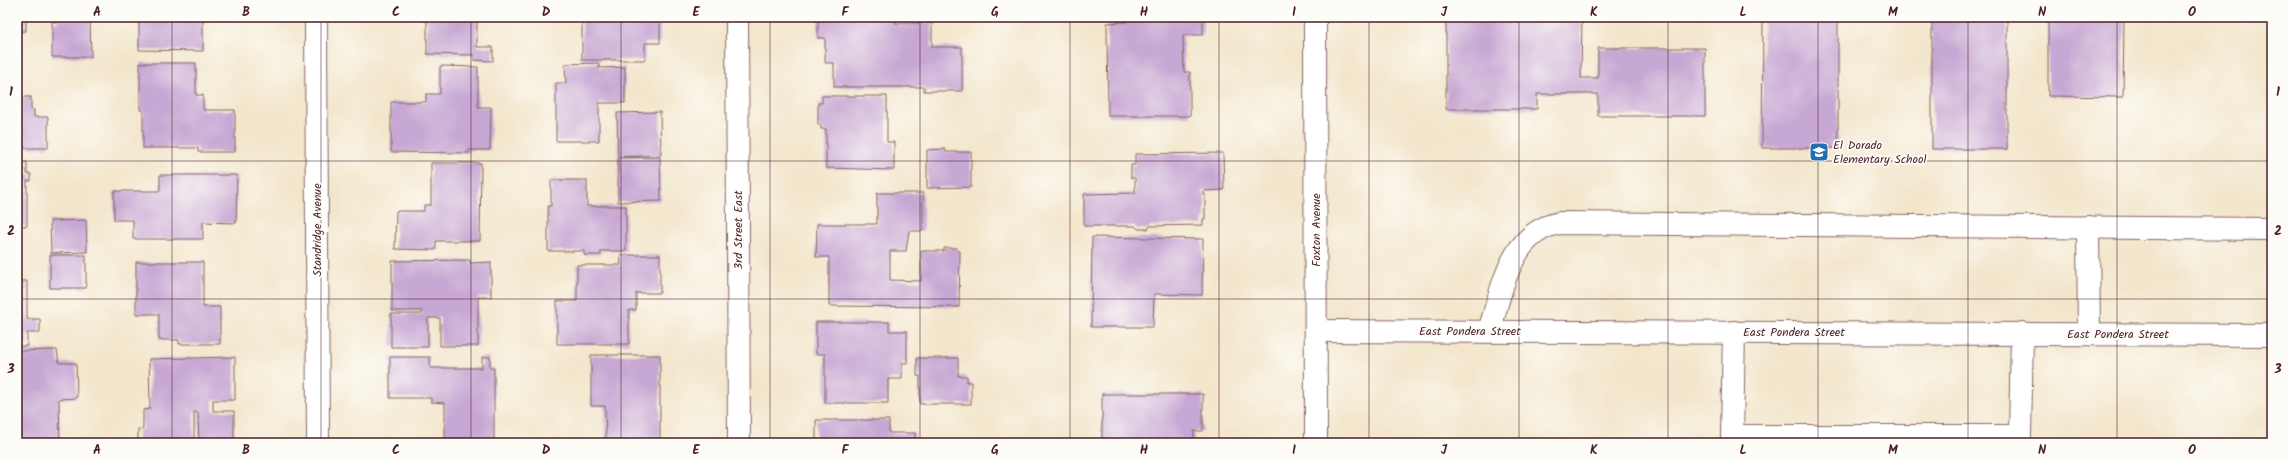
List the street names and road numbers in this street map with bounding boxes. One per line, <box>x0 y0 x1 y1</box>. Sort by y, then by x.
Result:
street label: Standridge Avenue <box>308 183 327 277</box>
street label: 3rd Street East <box>729 190 748 270</box>
street label: Foxton Avenue <box>1307 193 1326 267</box>
street label: East Pondera Street <box>1419 322 1521 341</box>
street label: East Pondera Street <box>1743 323 1845 342</box>
street label: East Pondera Street <box>2067 325 2169 344</box>

